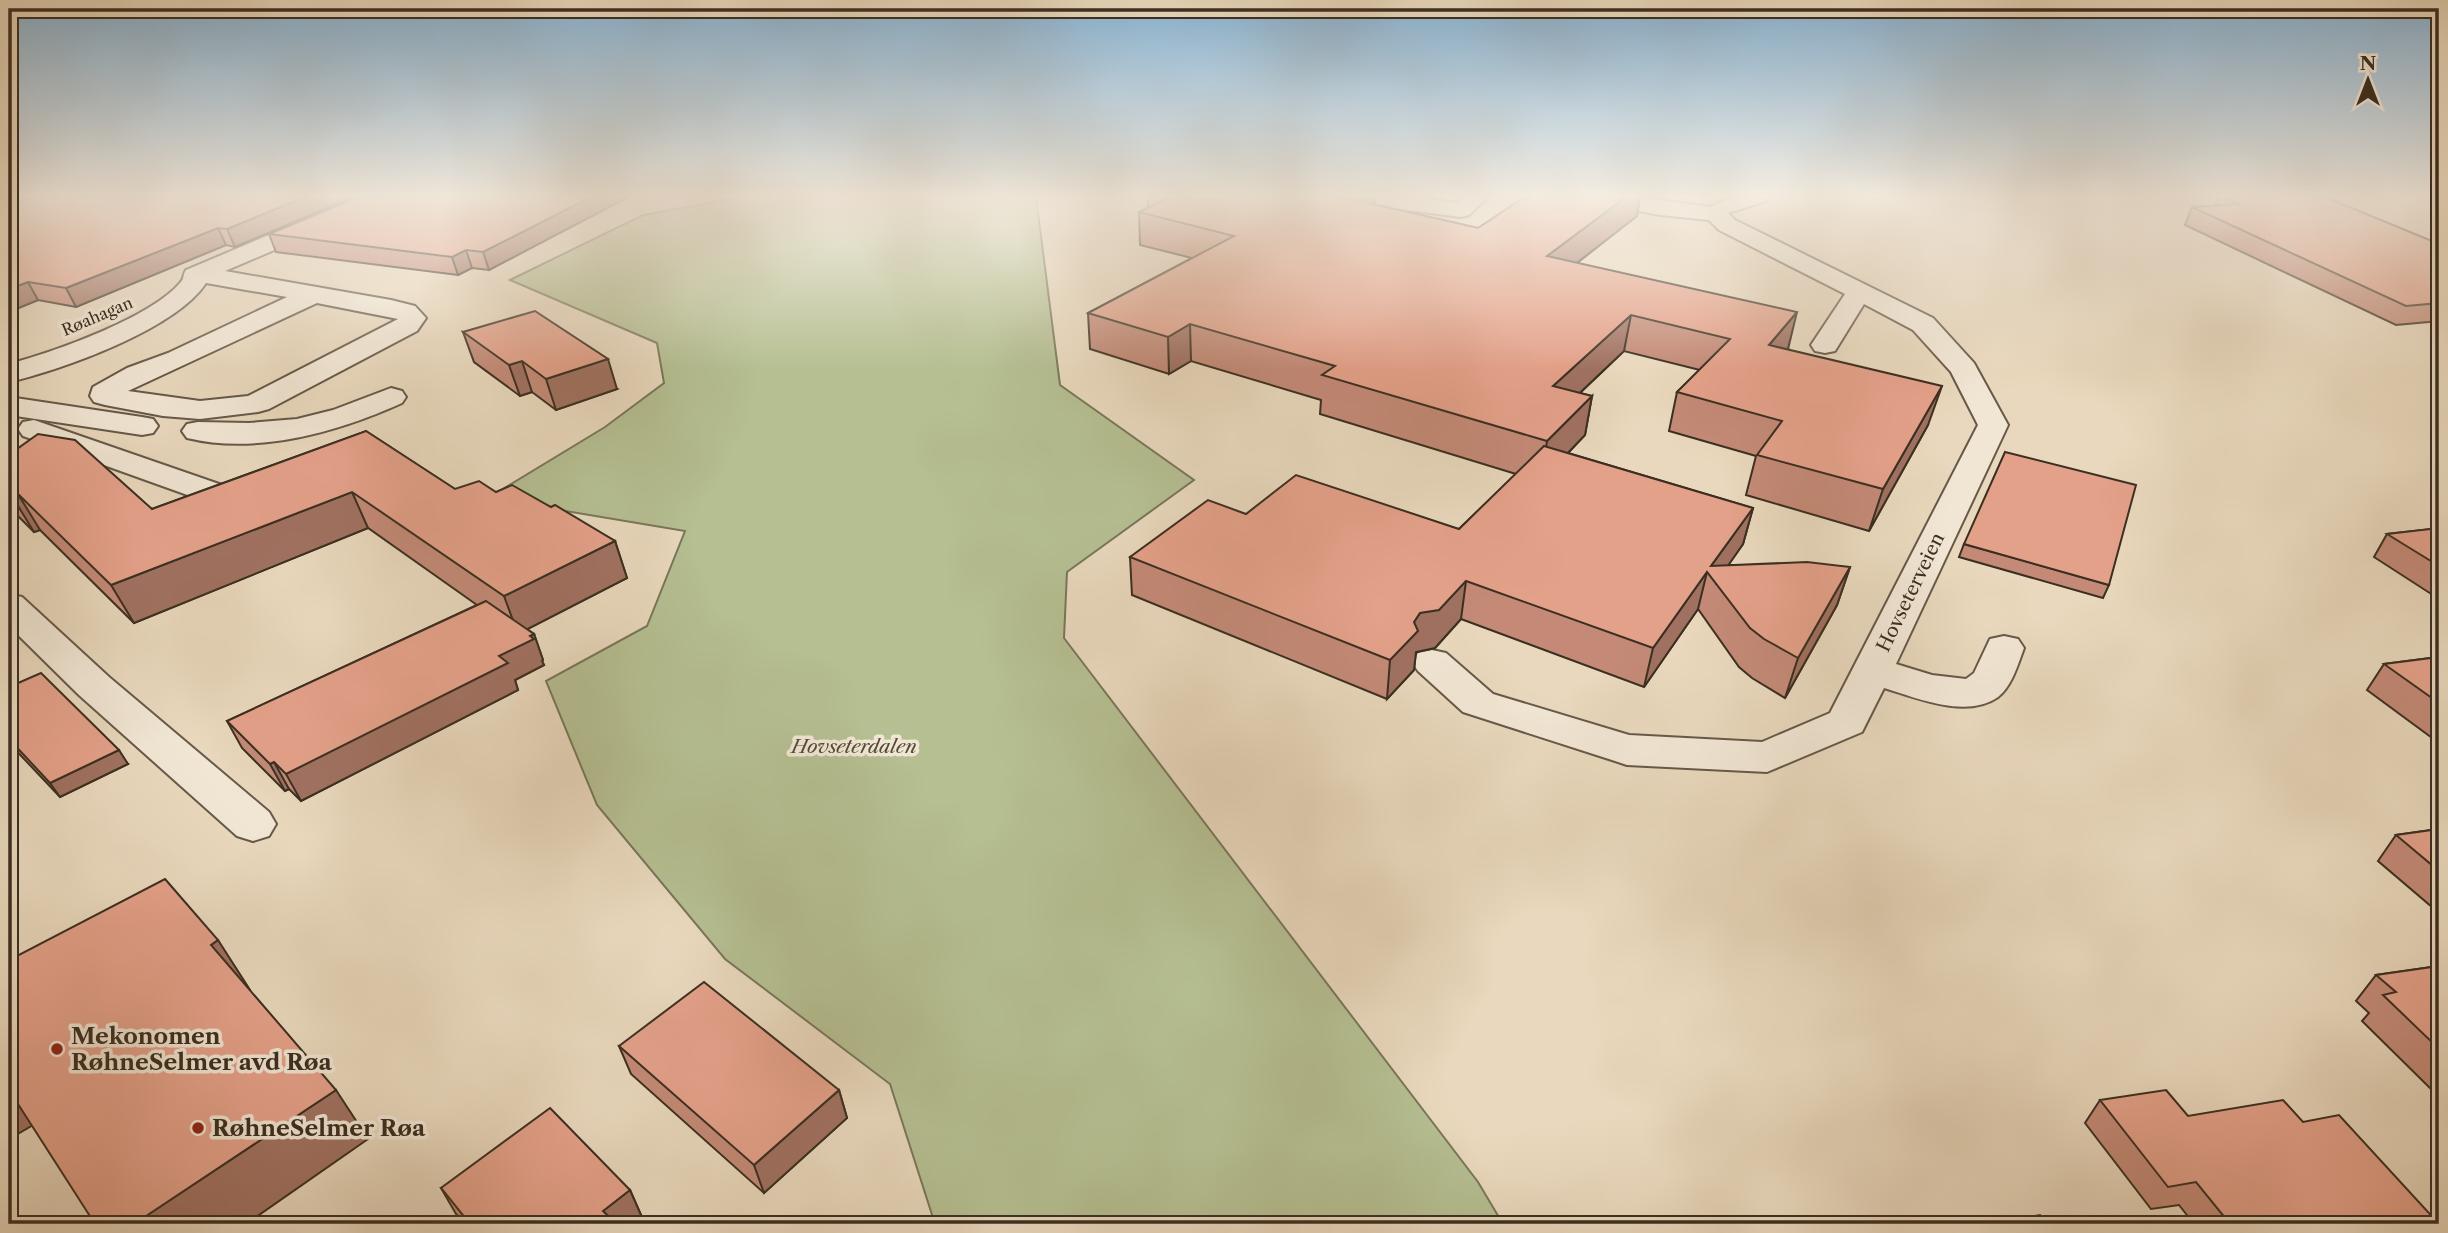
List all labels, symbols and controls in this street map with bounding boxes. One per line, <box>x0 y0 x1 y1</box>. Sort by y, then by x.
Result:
north arrow <box>2332 46 2402 116</box>
text: N <box>2360 52 2376 75</box>
street label: Røahagan <box>58 292 136 340</box>
street label: Hovseterveien <box>1872 529 1949 656</box>
park label: Hovseterdalen <box>789 735 917 758</box>
place label: Mekonomen RøhneSelmer avd Røa <box>71 1022 333 1076</box>
marker: Mekonomen RøhneSelmer avd Røa <box>49 1041 65 1057</box>
place label: RøhneSelmer Røa <box>212 1114 426 1142</box>
marker: RøhneSelmer Røa <box>190 1120 206 1136</box>

